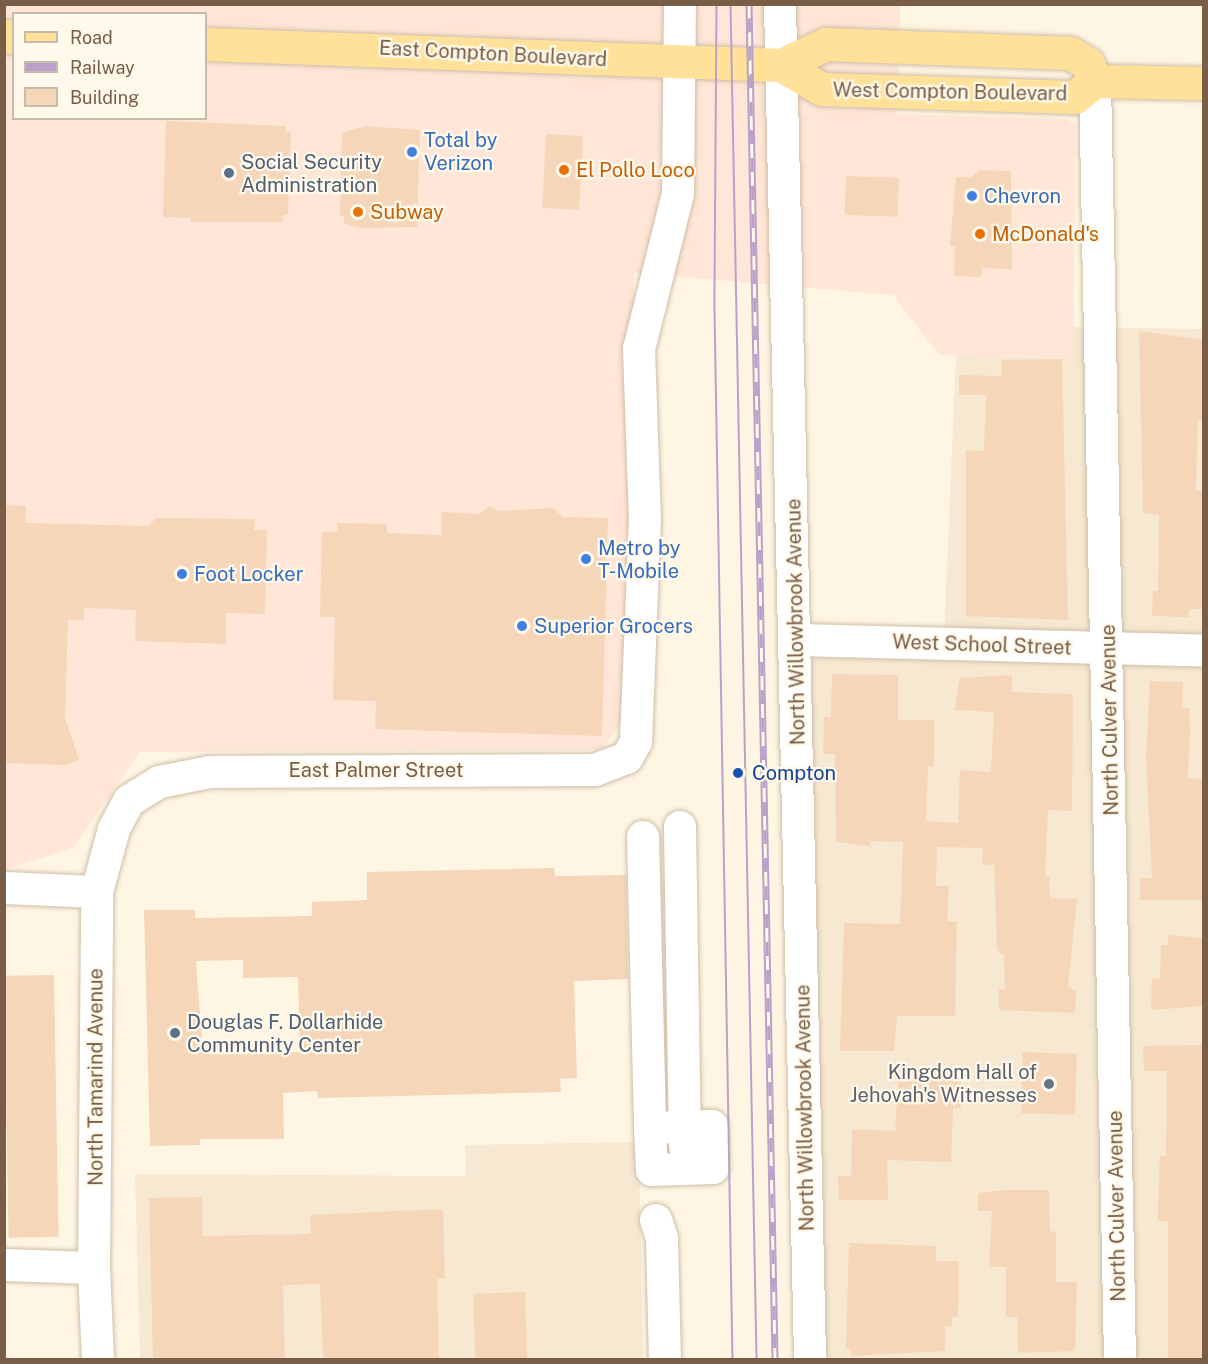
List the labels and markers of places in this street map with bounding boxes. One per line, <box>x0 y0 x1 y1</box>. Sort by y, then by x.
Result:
place label: Total by Verizon <box>424 128 498 175</box>
marker: Total by Verizon <box>405 145 419 159</box>
place label: Social Security Administration <box>241 150 382 197</box>
place label: El Pollo Loco <box>576 158 695 182</box>
marker: El Pollo Loco <box>557 163 571 177</box>
marker: Social Security Administration <box>222 166 236 180</box>
place label: Chevron <box>984 184 1061 208</box>
marker: Chevron <box>965 189 979 203</box>
place label: Subway <box>370 200 444 224</box>
marker: Subway <box>351 205 365 219</box>
place label: McDonald's <box>992 222 1099 246</box>
marker: McDonald's <box>973 227 987 241</box>
place label: Metro by T-Mobile <box>598 536 681 583</box>
marker: Metro by T-Mobile <box>579 552 593 566</box>
place label: Foot Locker <box>194 562 303 586</box>
marker: Foot Locker <box>175 567 189 581</box>
place label: Superior Grocers <box>534 614 693 638</box>
marker: Superior Grocers <box>515 619 529 633</box>
place label: Compton <box>752 761 836 785</box>
marker: Compton <box>729 764 747 782</box>
place label: Douglas F. Dollarhide Community Center <box>187 1010 384 1057</box>
marker: Douglas F. Dollarhide Community Center <box>168 1026 182 1040</box>
place label: Kingdom Hall of Jehovah's Witnesses <box>849 1060 1037 1107</box>
marker: Kingdom Hall of Jehovah's Witnesses <box>1042 1077 1056 1091</box>

